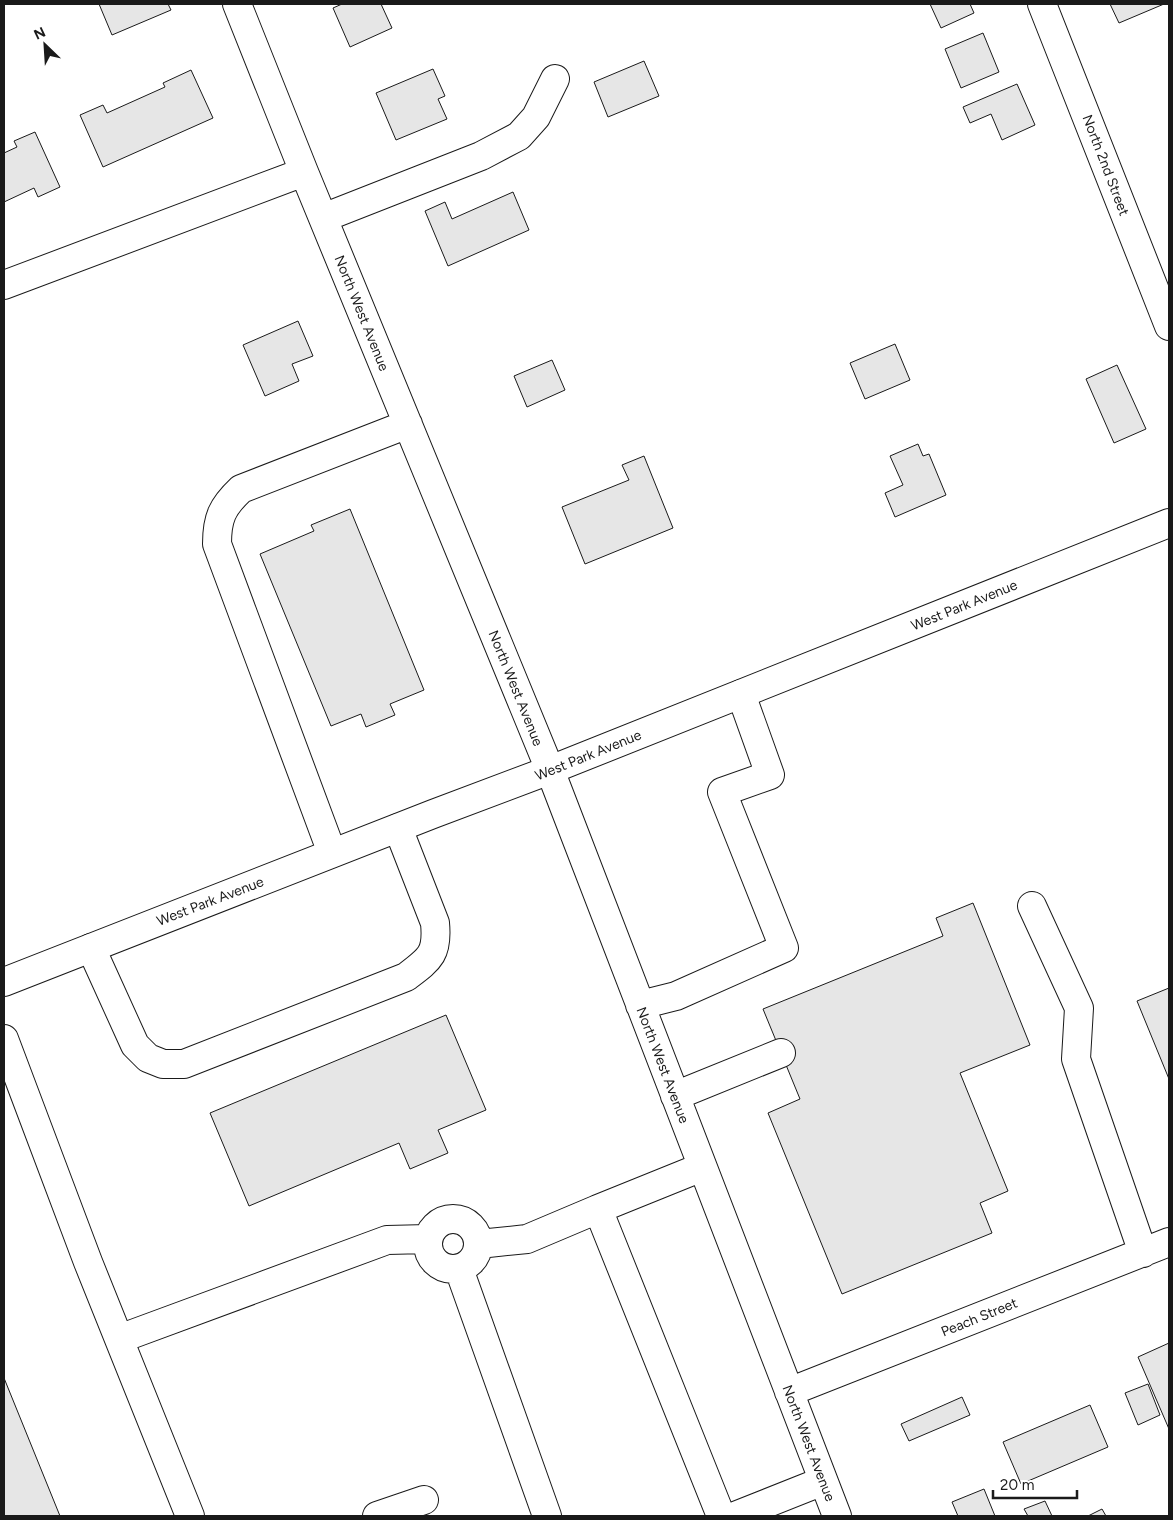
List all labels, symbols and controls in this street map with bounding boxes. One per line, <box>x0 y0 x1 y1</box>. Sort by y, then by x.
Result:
north arrow <box>20 20 70 70</box>
text: N <box>31 24 48 44</box>
street label: North 2nd Street <box>1078 112 1133 218</box>
street label: North West Avenue <box>331 253 393 374</box>
street label: West Park Avenue <box>909 576 1020 635</box>
street label: North West Avenue <box>485 628 547 749</box>
street label: West Park Avenue <box>533 726 644 785</box>
street label: West Park Avenue <box>154 873 266 930</box>
street label: North West Avenue <box>632 1005 693 1126</box>
street label: Peach Street <box>939 1294 1020 1340</box>
street label: North West Avenue <box>778 1383 839 1504</box>
scale bar <box>993 1468 1077 1500</box>
text: 20 m <box>1000 1476 1034 1494</box>

